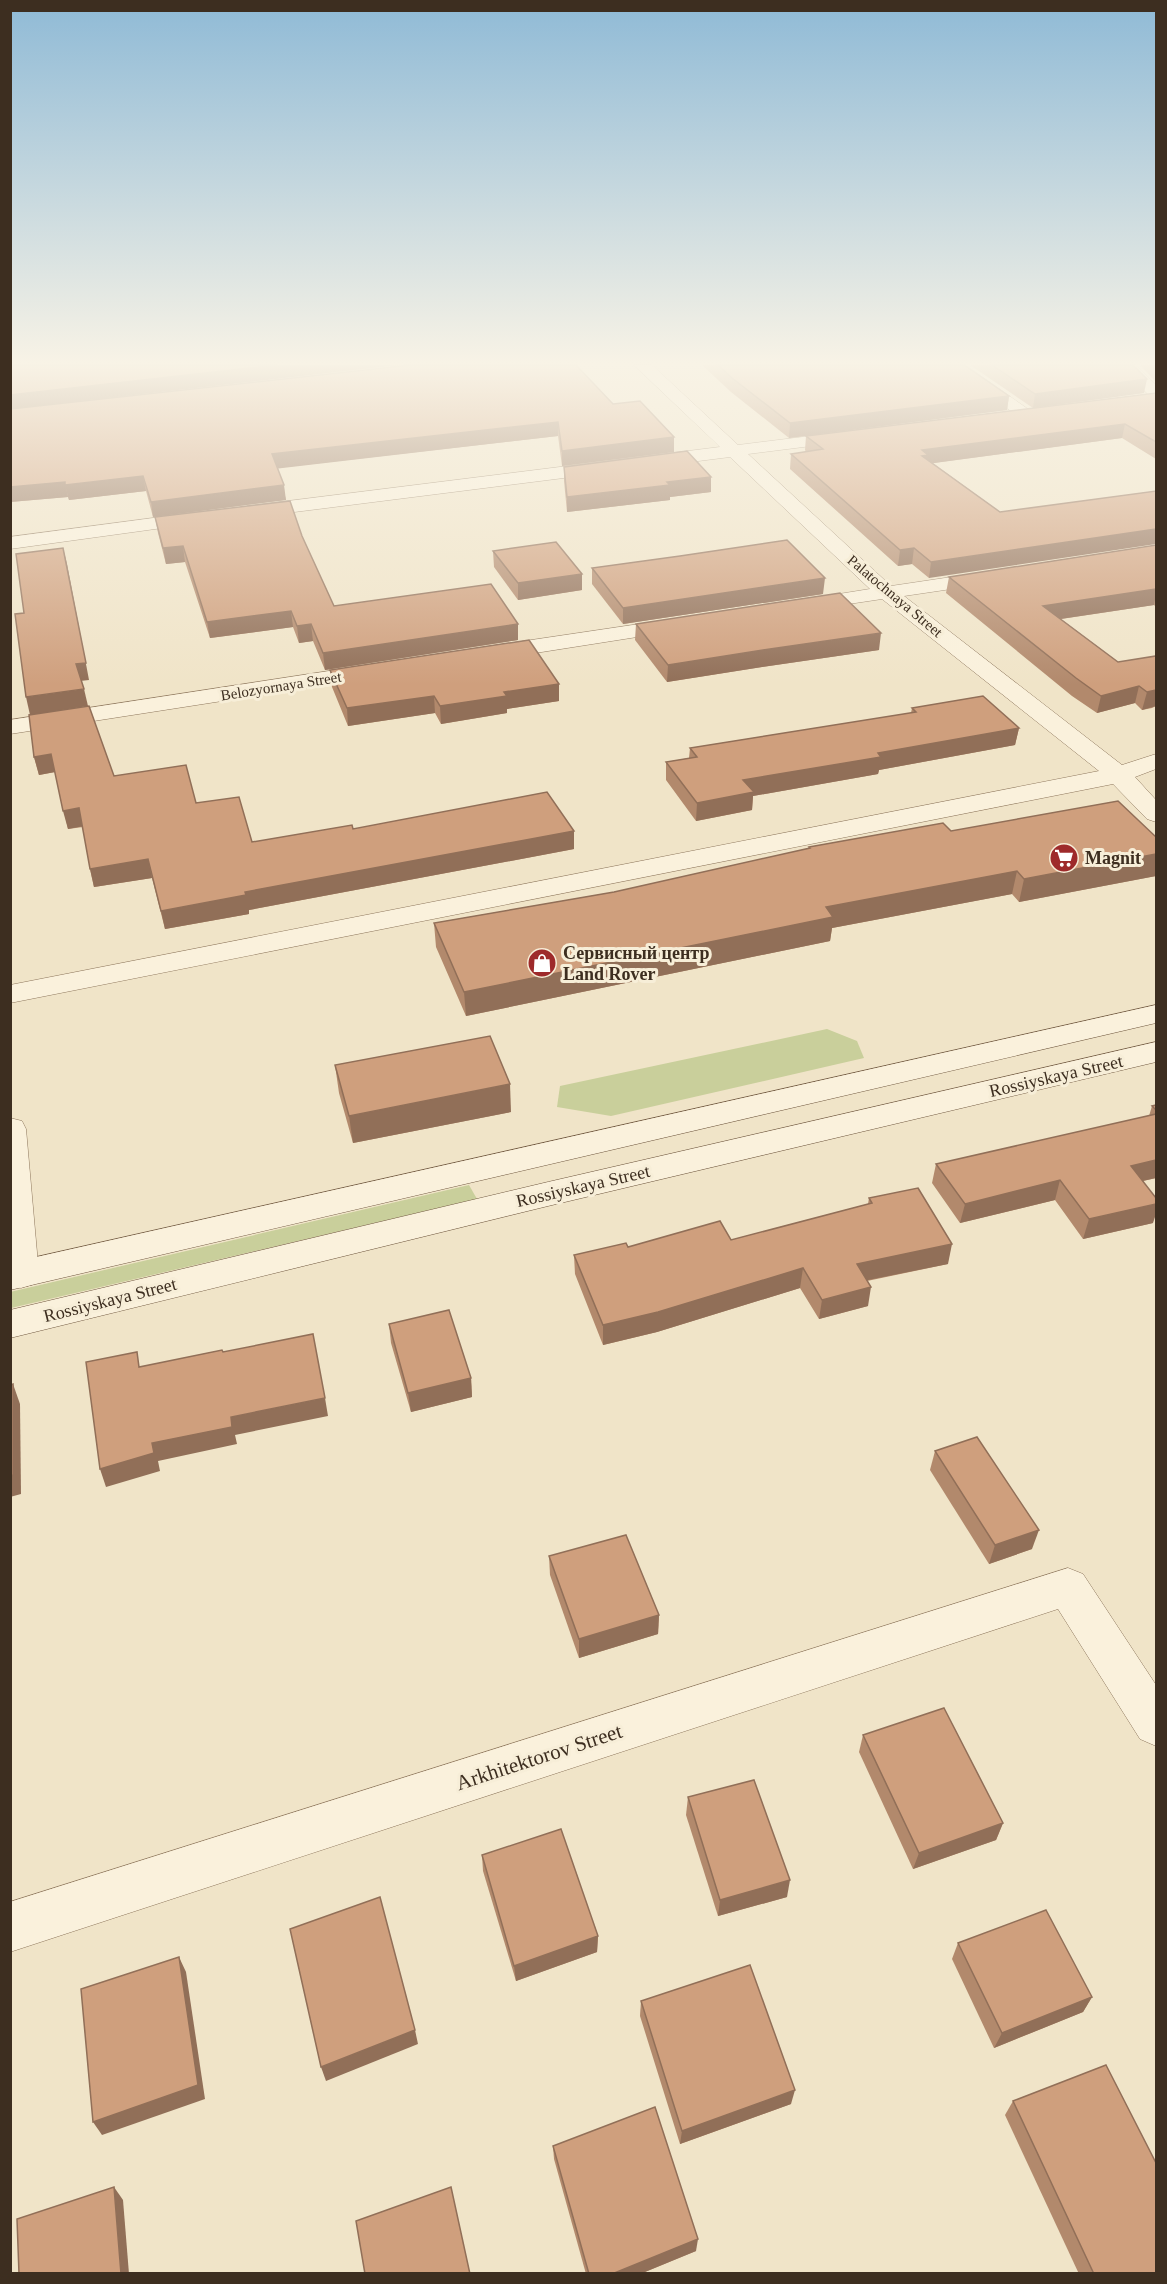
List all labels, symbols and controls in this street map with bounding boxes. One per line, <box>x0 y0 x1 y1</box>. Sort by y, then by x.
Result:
street label: Palatochnaya Street <box>844 552 946 641</box>
street label: Belozyornaya Street <box>219 668 343 703</box>
supermarket icon: Magnit <box>1048 842 1080 874</box>
place label: Magnit <box>1085 848 1141 868</box>
place label: Сервисный центр Land Rover <box>563 943 709 984</box>
shop icon: Сервисный центр Land Rover <box>526 947 558 979</box>
street label: Rossiyskaya Street <box>987 1051 1125 1101</box>
street label: Rossiyskaya Street <box>514 1161 652 1211</box>
street label: Rossiyskaya Street <box>41 1274 179 1326</box>
street label: Arkhitektorov Street <box>453 1719 625 1795</box>

